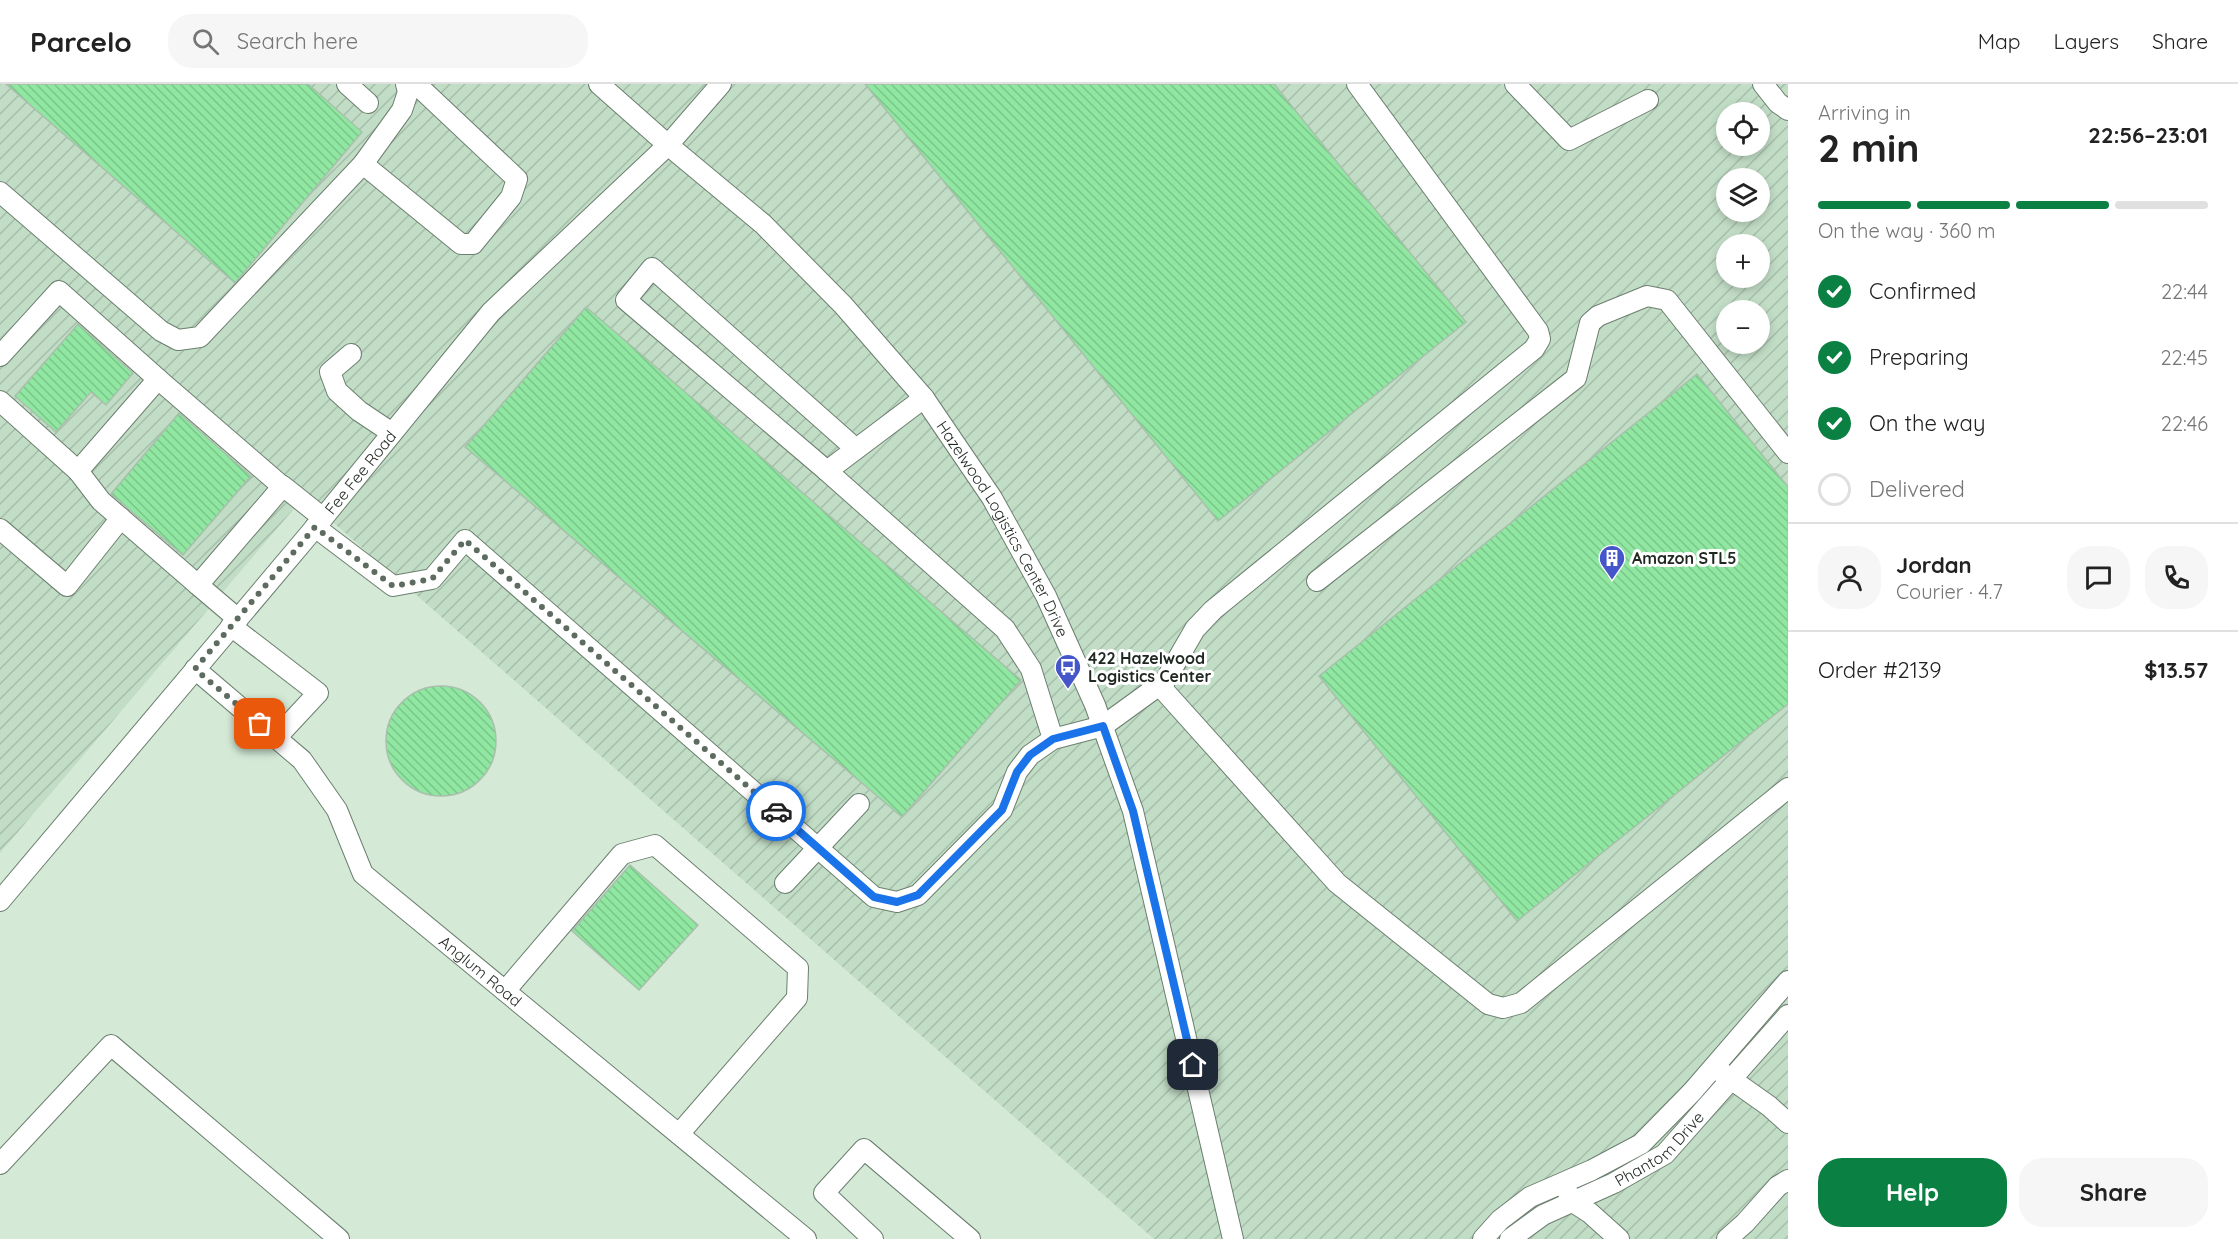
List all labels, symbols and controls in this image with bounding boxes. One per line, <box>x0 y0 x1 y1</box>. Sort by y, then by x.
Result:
search box <box>168 14 588 68</box>
text: Parcelo <box>30 24 132 59</box>
icon: search <box>189 25 222 58</box>
text: Search here <box>237 27 358 55</box>
text: Map <box>1978 28 2021 54</box>
text: Layers <box>2054 28 2119 54</box>
text: Share <box>2152 28 2208 54</box>
text: Arriving in <box>1818 100 1911 125</box>
map controls <box>1716 102 1770 354</box>
button: locate <box>1716 102 1770 156</box>
text: 22:56–23:01 <box>2088 121 2208 149</box>
text: 2 min <box>1818 123 1920 172</box>
button: layers <box>1716 168 1770 222</box>
text: On the way · 360 m <box>1818 218 1996 243</box>
button: + <box>1716 234 1770 288</box>
icon: check <box>1818 275 1851 308</box>
text: Confirmed <box>1869 277 1976 305</box>
text: 22:44 <box>2161 279 2208 304</box>
button: − <box>1716 300 1770 354</box>
icon: check <box>1818 341 1851 374</box>
text: Preparing <box>1869 343 1969 371</box>
text: 22:45 <box>2161 345 2208 370</box>
icon: check <box>1818 407 1851 440</box>
text: On the way <box>1869 409 1985 437</box>
text: 22:46 <box>2161 411 2208 436</box>
street label: Hazelwood Logistics Center Drive <box>932 417 1073 640</box>
street label: Fee Fee Road <box>320 426 400 518</box>
text: Delivered <box>1869 475 1965 503</box>
building icon: Amazon STL5 <box>1597 543 1627 581</box>
button: person <box>1818 546 1881 609</box>
button: chat <box>2067 546 2130 609</box>
button: phone <box>2145 546 2208 609</box>
place label: Amazon STL5 <box>1632 548 1736 568</box>
text: Jordan <box>1896 551 1972 579</box>
text: Courier · 4.7 <box>1896 579 2003 604</box>
place label: 422 Hazelwood Logistics Center <box>1088 648 1211 686</box>
bus stop icon: 422 Hazelwood Logistics Center <box>1053 652 1083 690</box>
text: Order #2139 <box>1818 656 1942 684</box>
text: $13.57 <box>2144 656 2208 684</box>
pin <box>234 698 285 749</box>
icon: bag <box>243 707 276 740</box>
courier <box>746 781 806 841</box>
icon: car <box>760 795 793 828</box>
street label: Anglum Road <box>435 931 526 1011</box>
pin <box>1167 1039 1218 1090</box>
icon: home <box>1176 1048 1209 1081</box>
street label: Phantom Drive <box>1611 1107 1708 1191</box>
button: Help <box>1818 1158 2007 1227</box>
button: Share <box>2019 1158 2208 1227</box>

